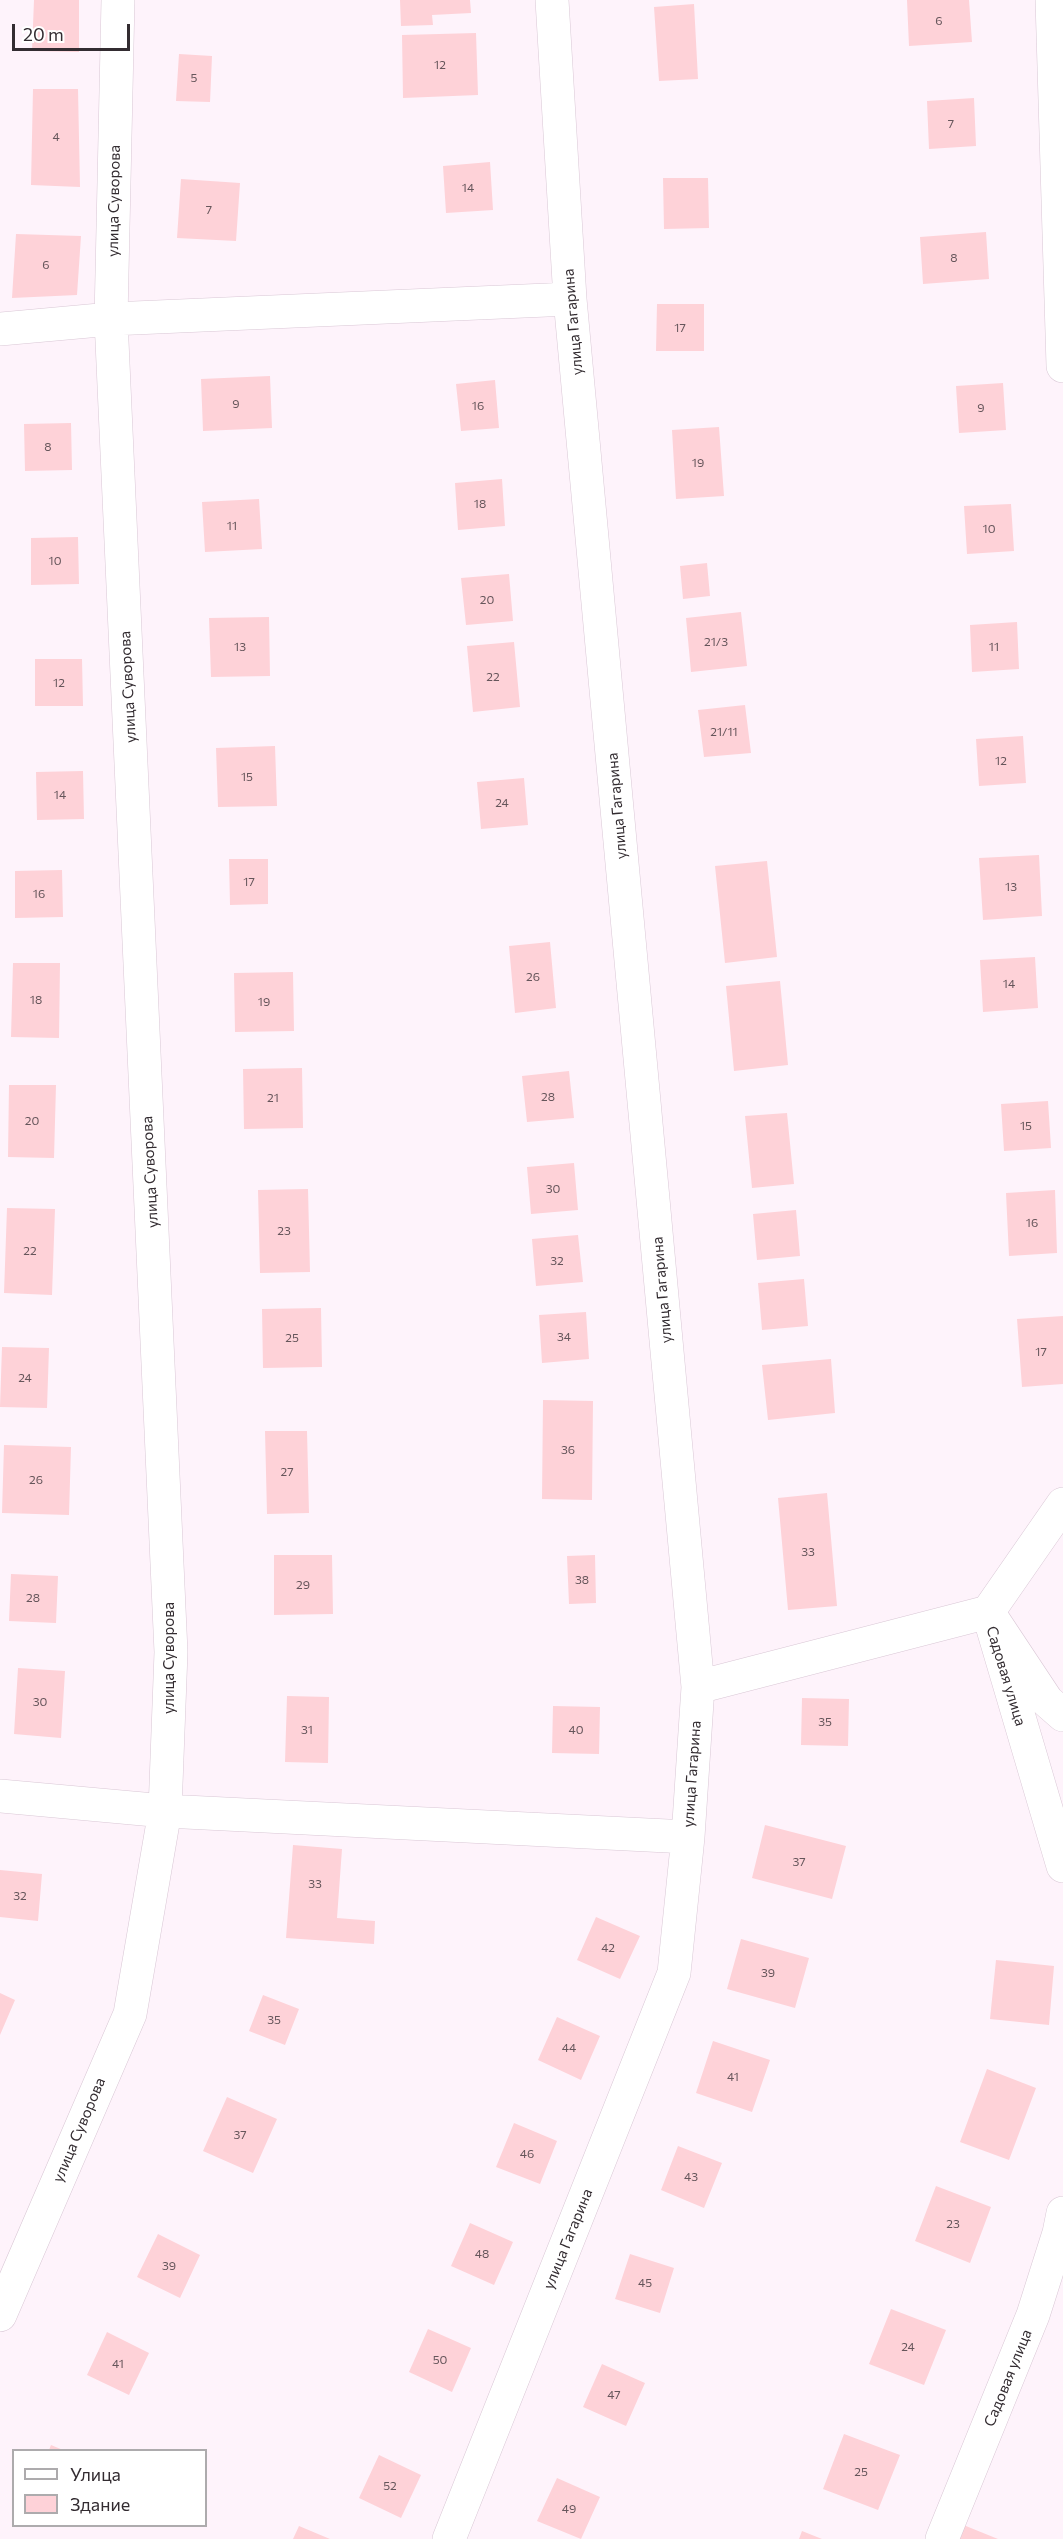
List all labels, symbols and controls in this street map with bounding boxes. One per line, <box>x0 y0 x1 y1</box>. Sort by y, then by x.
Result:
scale bar <box>15 12 134 50</box>
house number: 6 <box>935 14 943 28</box>
text: 20 m <box>23 23 64 45</box>
house number: 12 <box>434 58 446 72</box>
house number: 5 <box>191 71 197 85</box>
house number: 7 <box>948 117 954 131</box>
house number: 4 <box>52 130 60 144</box>
street label: улица Суворова <box>104 145 124 257</box>
house number: 14 <box>462 181 474 195</box>
house number: 7 <box>206 203 212 217</box>
house number: 8 <box>950 251 958 265</box>
house number: 6 <box>42 258 50 272</box>
street label: улица Гагарина <box>559 268 587 376</box>
house number: 17 <box>674 321 686 335</box>
house number: 9 <box>232 397 240 411</box>
house number: 16 <box>472 399 484 413</box>
house number: 9 <box>977 401 985 415</box>
house number: 8 <box>44 440 52 454</box>
house number: 19 <box>692 456 704 470</box>
house number: 18 <box>474 497 486 511</box>
house number: 11 <box>227 519 237 533</box>
house number: 10 <box>983 522 995 536</box>
house number: 10 <box>49 554 61 568</box>
house number: 20 <box>480 593 494 607</box>
street label: улица Суворова <box>116 631 140 743</box>
house number: 21/3 <box>704 635 728 649</box>
house number: 13 <box>234 640 246 654</box>
house number: 11 <box>989 640 999 654</box>
house number: 22 <box>486 670 500 684</box>
house number: 12 <box>53 676 65 690</box>
house number: 21/11 <box>710 725 738 739</box>
street label: улица Гагарина <box>603 752 631 860</box>
house number: 12 <box>995 754 1007 768</box>
house number: 15 <box>241 770 253 784</box>
house number: 14 <box>54 788 66 802</box>
house number: 24 <box>495 796 509 810</box>
house number: 17 <box>243 875 255 889</box>
house number: 13 <box>1005 880 1017 894</box>
house number: 16 <box>33 887 45 901</box>
house number: 26 <box>526 970 540 984</box>
house number: 14 <box>1003 977 1015 991</box>
house number: 18 <box>30 993 42 1007</box>
house number: 19 <box>258 995 270 1009</box>
house number: 28 <box>541 1090 555 1104</box>
house number: 21 <box>267 1091 279 1105</box>
house number: 20 <box>25 1114 39 1128</box>
street label: улица Суворова <box>138 1116 162 1228</box>
house number: 15 <box>1020 1119 1032 1133</box>
house number: 30 <box>546 1182 560 1196</box>
house number: 16 <box>1026 1216 1038 1230</box>
house number: 23 <box>277 1224 291 1238</box>
street label: улица Гагарина <box>648 1236 676 1344</box>
house number: 22 <box>23 1244 37 1258</box>
house number: 32 <box>550 1254 564 1268</box>
house number: 34 <box>557 1330 571 1344</box>
house number: 25 <box>285 1331 299 1345</box>
house number: 17 <box>1035 1345 1047 1359</box>
house number: 24 <box>18 1371 32 1385</box>
house number: 36 <box>561 1443 575 1457</box>
house number: 27 <box>281 1465 293 1479</box>
house number: 26 <box>29 1473 43 1487</box>
house number: 33 <box>801 1545 815 1559</box>
house number: 38 <box>575 1573 589 1587</box>
house number: 29 <box>296 1578 310 1592</box>
house number: 28 <box>26 1591 40 1605</box>
street label: улица Суворова <box>160 1602 178 1714</box>
street label: Садовая улица <box>982 1624 1030 1728</box>
house number: 30 <box>33 1695 47 1709</box>
house number: 35 <box>818 1715 832 1729</box>
street label: улица Гагарина <box>679 1720 705 1828</box>
house number: 31 <box>301 1723 313 1737</box>
house number: 40 <box>568 1723 584 1737</box>
house number: 37 <box>792 1855 806 1869</box>
house number: 33 <box>308 1877 322 1891</box>
house number: 32 <box>13 1889 27 1903</box>
house number: 42 <box>601 1941 615 1955</box>
house number: 39 <box>761 1966 775 1980</box>
house number: 35 <box>267 2013 281 2027</box>
house number: 44 <box>562 2041 576 2055</box>
house number: 41 <box>727 2070 739 2084</box>
street label: улица Суворова <box>49 2075 109 2185</box>
house number: 37 <box>233 2128 247 2142</box>
house number: 46 <box>520 2147 534 2161</box>
house number: 43 <box>684 2170 698 2184</box>
street label: улица Гагарина <box>540 2186 596 2292</box>
house number: 23 <box>946 2217 960 2231</box>
house number: 48 <box>475 2247 489 2261</box>
house number: 39 <box>162 2259 176 2273</box>
house number: 45 <box>638 2276 652 2290</box>
street label: Садовая улица <box>980 2327 1036 2429</box>
house number: 24 <box>901 2340 915 2354</box>
house number: 50 <box>433 2353 447 2367</box>
house number: 41 <box>112 2357 124 2371</box>
house number: 47 <box>607 2388 621 2402</box>
legend <box>12 2449 207 2527</box>
text: Улица <box>70 2463 121 2485</box>
house number: 25 <box>854 2465 868 2479</box>
house number: 52 <box>383 2479 397 2493</box>
text: Здание <box>70 2493 130 2515</box>
house number: 49 <box>562 2502 576 2516</box>

